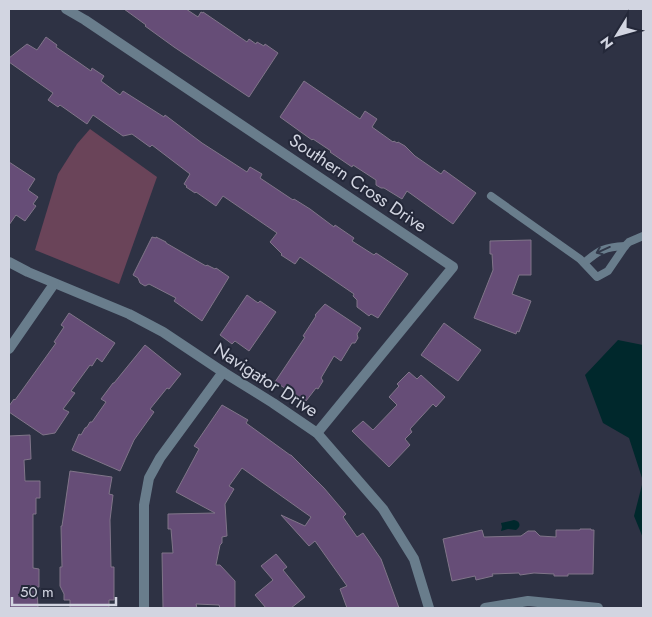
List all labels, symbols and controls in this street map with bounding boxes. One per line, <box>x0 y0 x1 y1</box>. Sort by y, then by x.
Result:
north arrow <box>592 10 642 60</box>
text: N <box>595 32 618 53</box>
street label: Southern Cross Drive <box>284 127 432 239</box>
one-way arrow <box>596 246 611 256</box>
street label: Navigator Drive <box>209 336 323 424</box>
scale bar <box>12 574 116 606</box>
text: 50 m <box>20 581 54 603</box>

